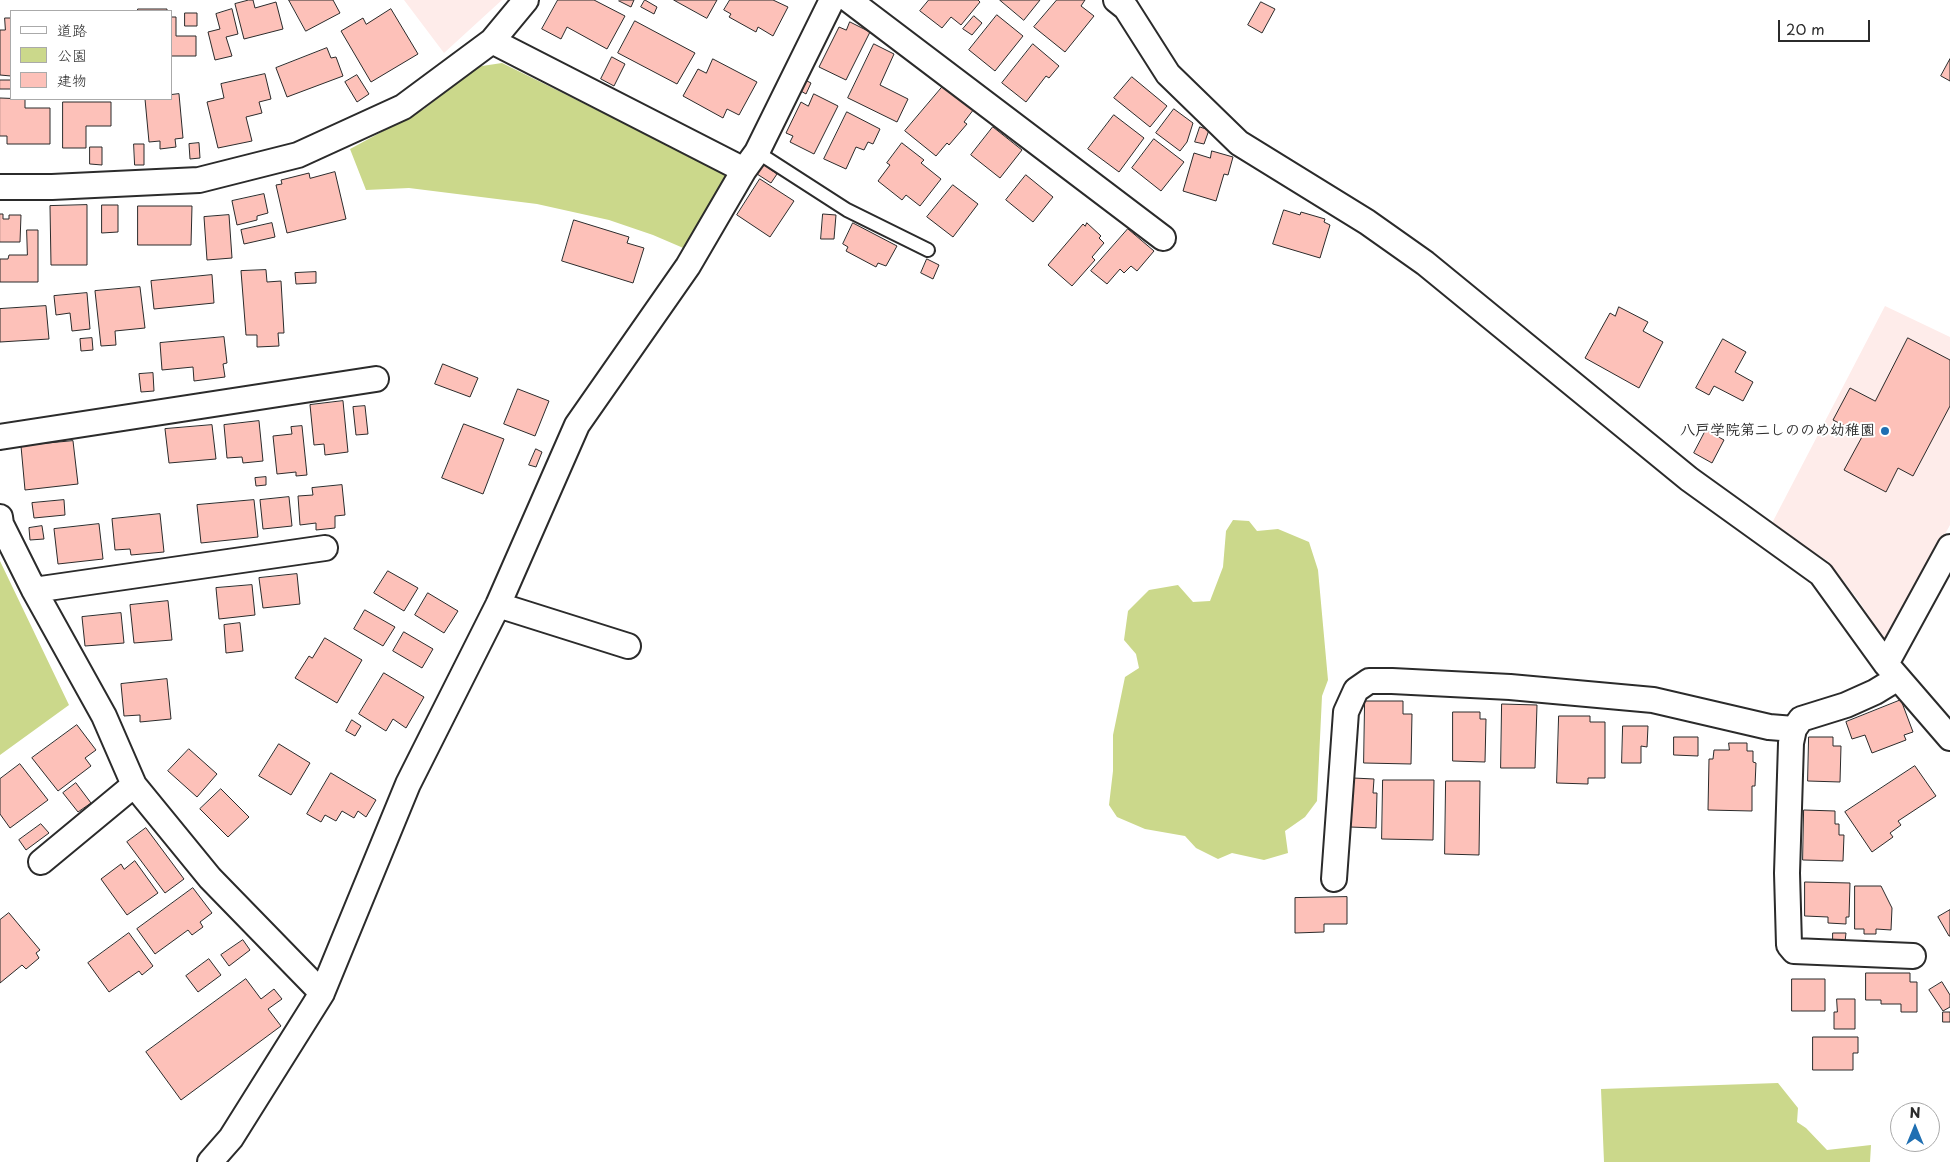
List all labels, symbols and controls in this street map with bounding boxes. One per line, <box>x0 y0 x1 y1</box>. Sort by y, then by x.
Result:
legend <box>10 10 172 100</box>
scale bar <box>1780 10 1872 42</box>
text: 20 m <box>1786 17 1825 40</box>
text: 道路 <box>57 18 87 41</box>
text: 公園 <box>57 43 87 66</box>
text: 建物 <box>57 68 87 91</box>
place label: 八戸学院第二しののめ幼稚園 <box>1680 422 1875 440</box>
marker: 八戸学院第二しののめ幼稚園 <box>1879 425 1891 437</box>
north arrow <box>1890 1102 1940 1152</box>
text: N <box>1909 1102 1921 1123</box>

